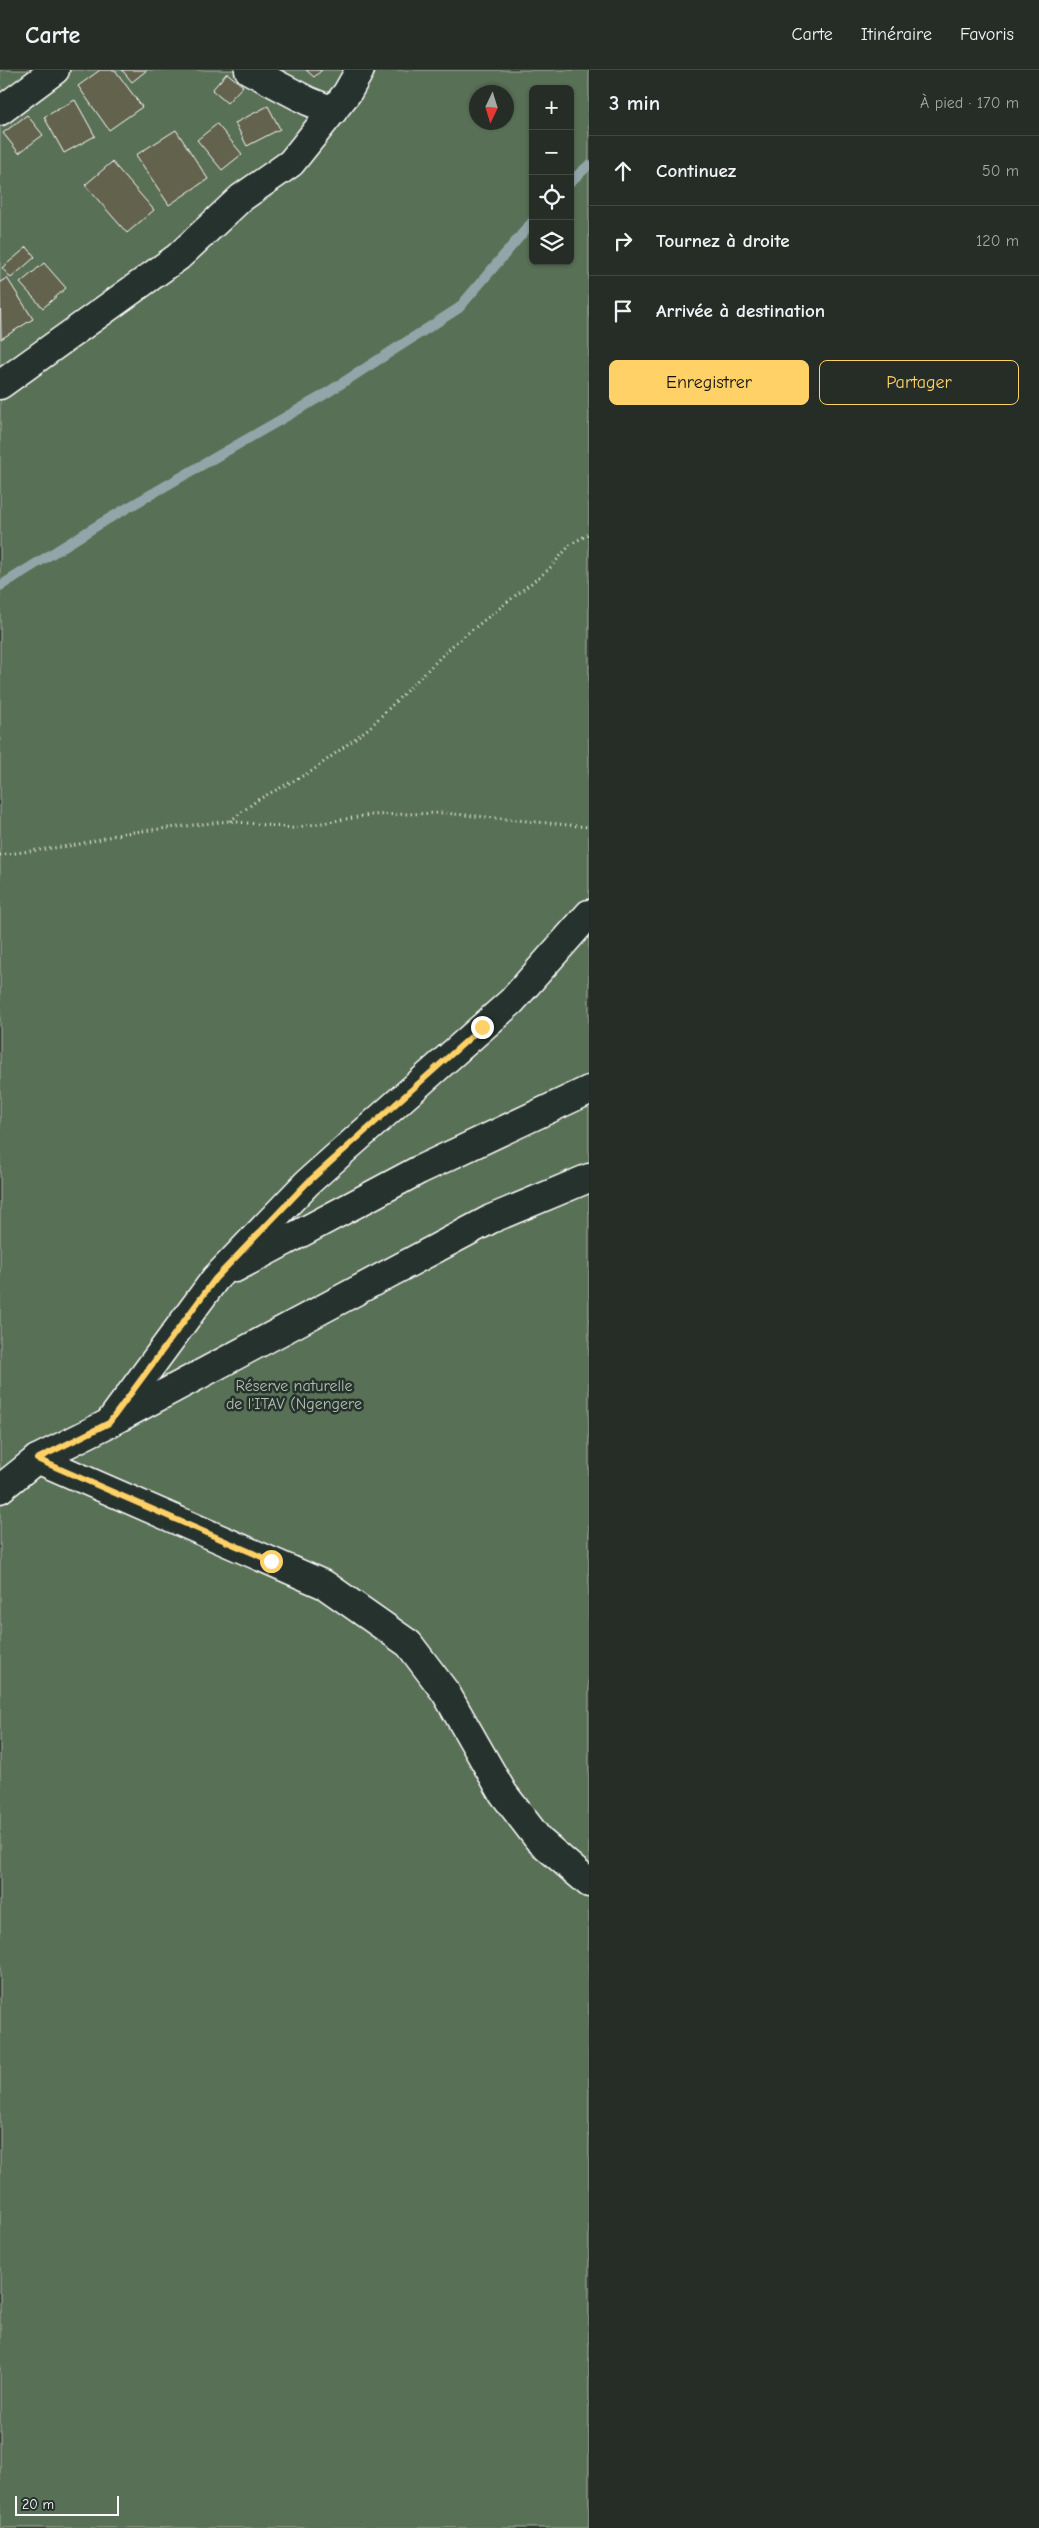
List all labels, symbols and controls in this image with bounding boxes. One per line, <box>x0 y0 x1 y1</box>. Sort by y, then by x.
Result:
text: Carte <box>25 21 80 49</box>
text: Carte <box>792 24 833 45</box>
text: Itinéraire <box>861 24 932 45</box>
text: Favoris <box>960 24 1014 45</box>
north arrow <box>469 85 514 130</box>
map controls <box>529 85 574 265</box>
button: + <box>529 85 574 130</box>
text: 3 min <box>609 91 660 115</box>
text: À pied · 170 m <box>920 94 1019 112</box>
button: − <box>529 130 574 175</box>
icon: ahead <box>609 157 637 185</box>
text: Continuez <box>656 160 736 182</box>
text: 50 m <box>982 162 1019 180</box>
button: locate <box>529 175 574 220</box>
button: layers <box>529 220 574 265</box>
icon: right <box>609 227 637 255</box>
text: Tournez à droite <box>656 230 790 252</box>
text: 120 m <box>976 232 1019 250</box>
icon: arrive <box>609 297 637 325</box>
text: Arrivée à destination <box>656 300 825 322</box>
button: Enregistrer <box>609 360 809 405</box>
button: Partager <box>819 360 1019 405</box>
route end <box>471 1016 494 1039</box>
park label: Réserve naturelle de l'ITAV (Ngengere <box>226 1377 362 1413</box>
route start <box>260 1550 283 1573</box>
scale bar <box>15 2493 119 2516</box>
text: 20 m <box>22 2496 54 2513</box>

